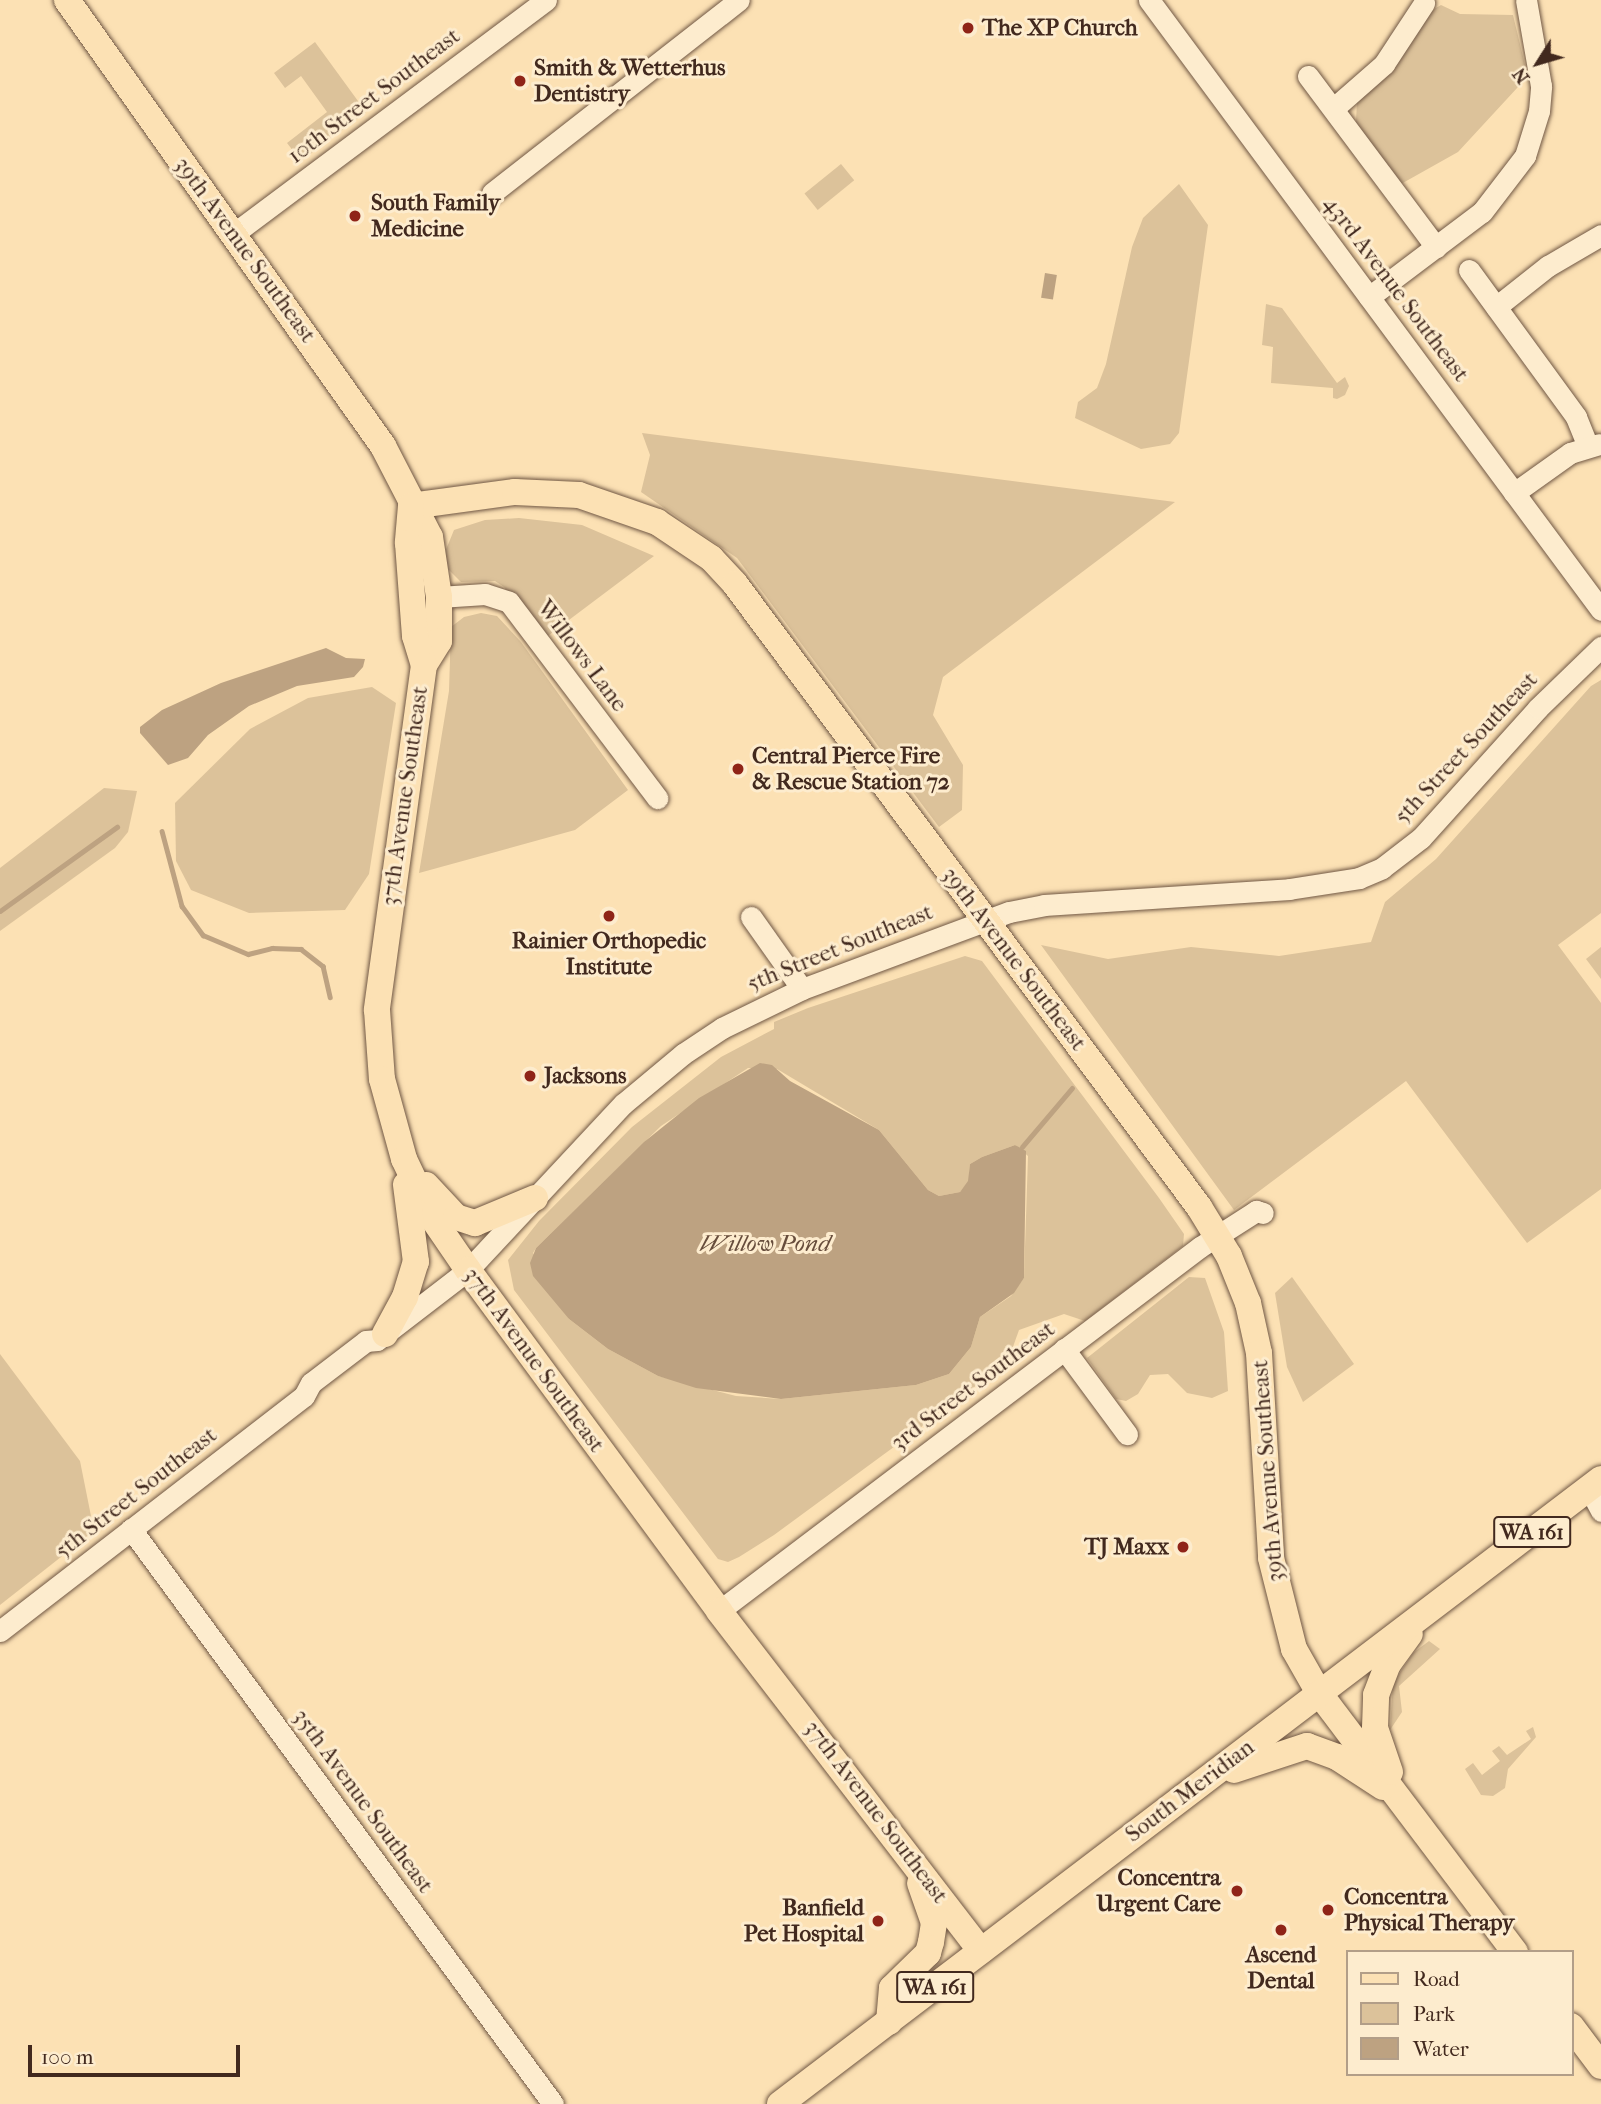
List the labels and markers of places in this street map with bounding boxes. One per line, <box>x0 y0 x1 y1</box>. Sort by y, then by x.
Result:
place label: The XP Church <box>982 14 1138 42</box>
marker: The XP Church <box>960 20 976 36</box>
place label: Smith & Wetterhus Dentistry <box>534 54 725 108</box>
marker: Smith & Wetterhus Dentistry <box>512 73 528 89</box>
place label: South Family Medicine <box>371 189 500 243</box>
marker: South Family Medicine <box>345 206 365 226</box>
place label: Central Pierce Fire & Rescue Station 72 <box>752 742 950 796</box>
marker: Central Pierce Fire & Rescue Station 72 <box>730 761 746 777</box>
marker: Rainier Orthopedic Institute <box>601 908 617 924</box>
place label: Rainier Orthopedic Institute <box>512 927 706 981</box>
place label: Jacksons <box>544 1062 626 1090</box>
marker: Jacksons <box>522 1068 538 1084</box>
place label: TJ Maxx <box>1084 1533 1169 1561</box>
marker: TJ Maxx <box>1175 1539 1191 1555</box>
place label: Concentra Urgent Care <box>1096 1864 1221 1918</box>
marker: Concentra Urgent Care <box>1227 1881 1247 1901</box>
place label: Concentra Physical Therapy <box>1344 1883 1514 1937</box>
place label: Banfield Pet Hospital <box>744 1894 864 1948</box>
marker: Concentra Physical Therapy <box>1318 1900 1338 1920</box>
marker: Banfield Pet Hospital <box>870 1913 886 1929</box>
marker: Ascend Dental <box>1273 1922 1289 1938</box>
place label: Ascend Dental <box>1246 1941 1316 1995</box>

